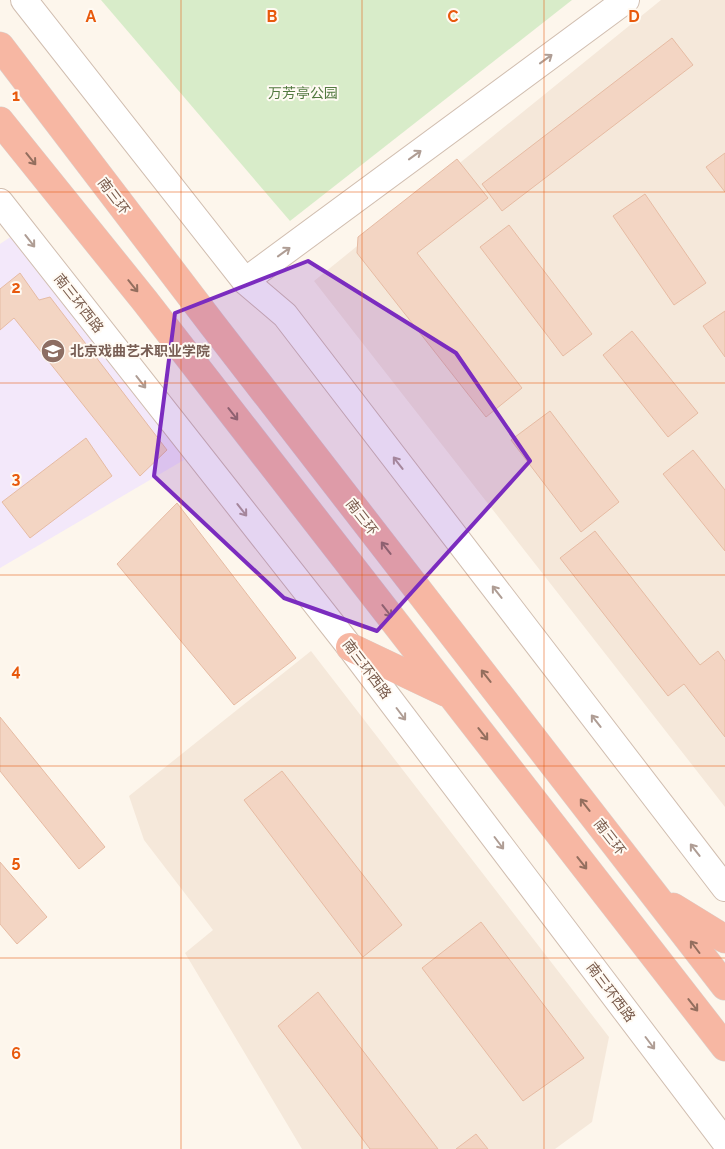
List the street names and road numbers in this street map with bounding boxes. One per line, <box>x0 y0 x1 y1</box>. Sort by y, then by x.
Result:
street label: 南三环 <box>95 174 133 218</box>
street label: 南三环西路 <box>51 270 107 336</box>
street label: 南三环 <box>343 496 381 538</box>
street label: 南三环西路 <box>340 636 394 702</box>
street label: 南三环 <box>591 816 629 858</box>
street label: 南三环西路 <box>584 959 638 1025</box>

